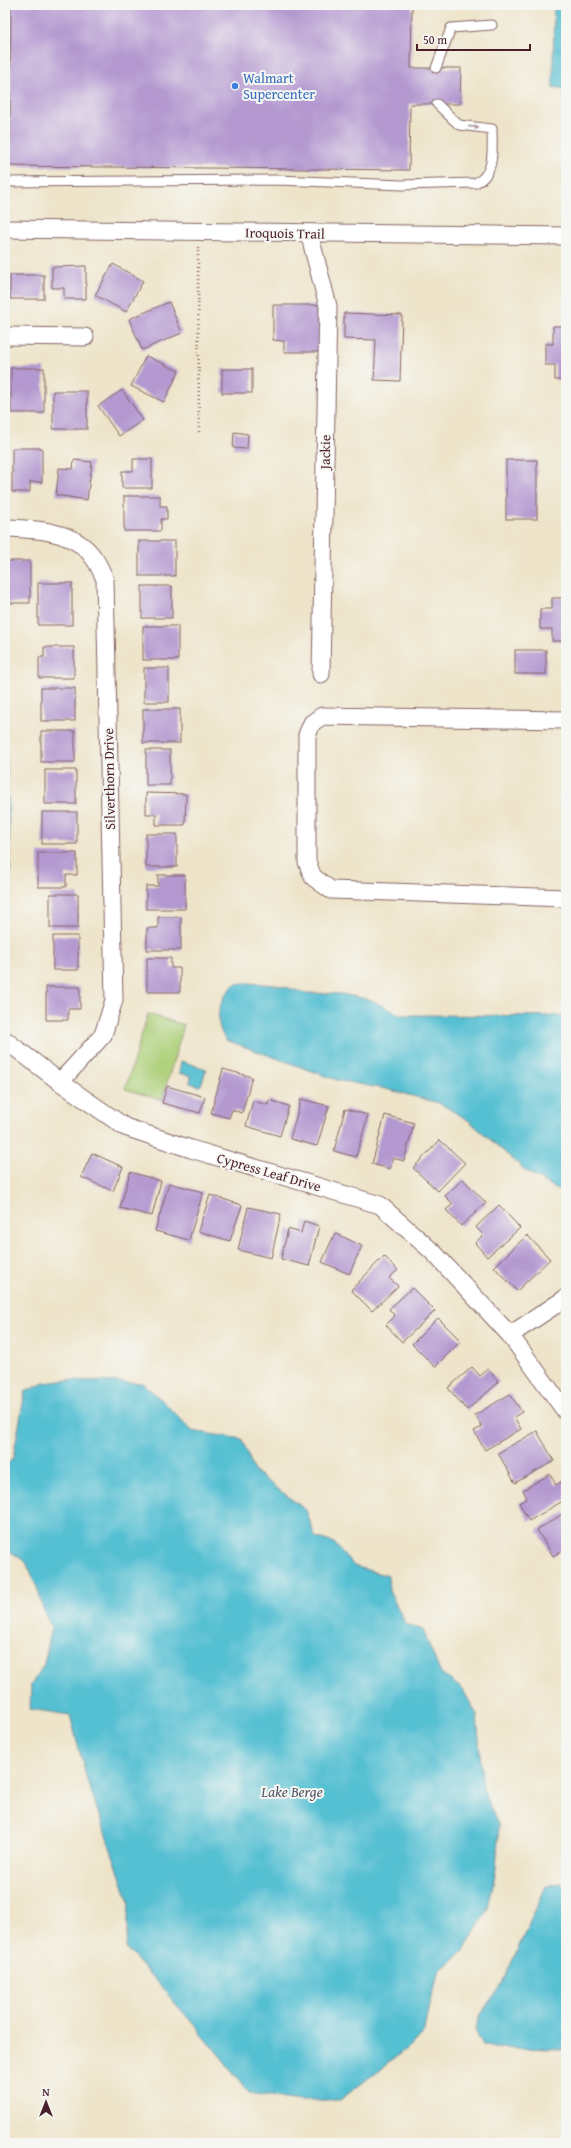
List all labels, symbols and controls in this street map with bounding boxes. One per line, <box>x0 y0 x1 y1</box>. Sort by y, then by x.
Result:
scale bar <box>417 26 530 52</box>
text: 50 m <box>423 31 447 48</box>
place label: Walmart Supercenter <box>243 68 315 104</box>
marker: Walmart Supercenter <box>230 81 240 91</box>
one-way arrow <box>468 124 480 130</box>
street label: Iroquois Trail <box>245 222 325 244</box>
street label: Jackie <box>315 434 335 471</box>
street label: Silverthorn Drive <box>98 728 120 830</box>
street label: Cypress Leaf Drive <box>215 1148 324 1197</box>
water label: Lake Berge <box>260 1781 323 1802</box>
north arrow <box>26 2082 66 2122</box>
text: N <box>42 2084 50 2100</box>

